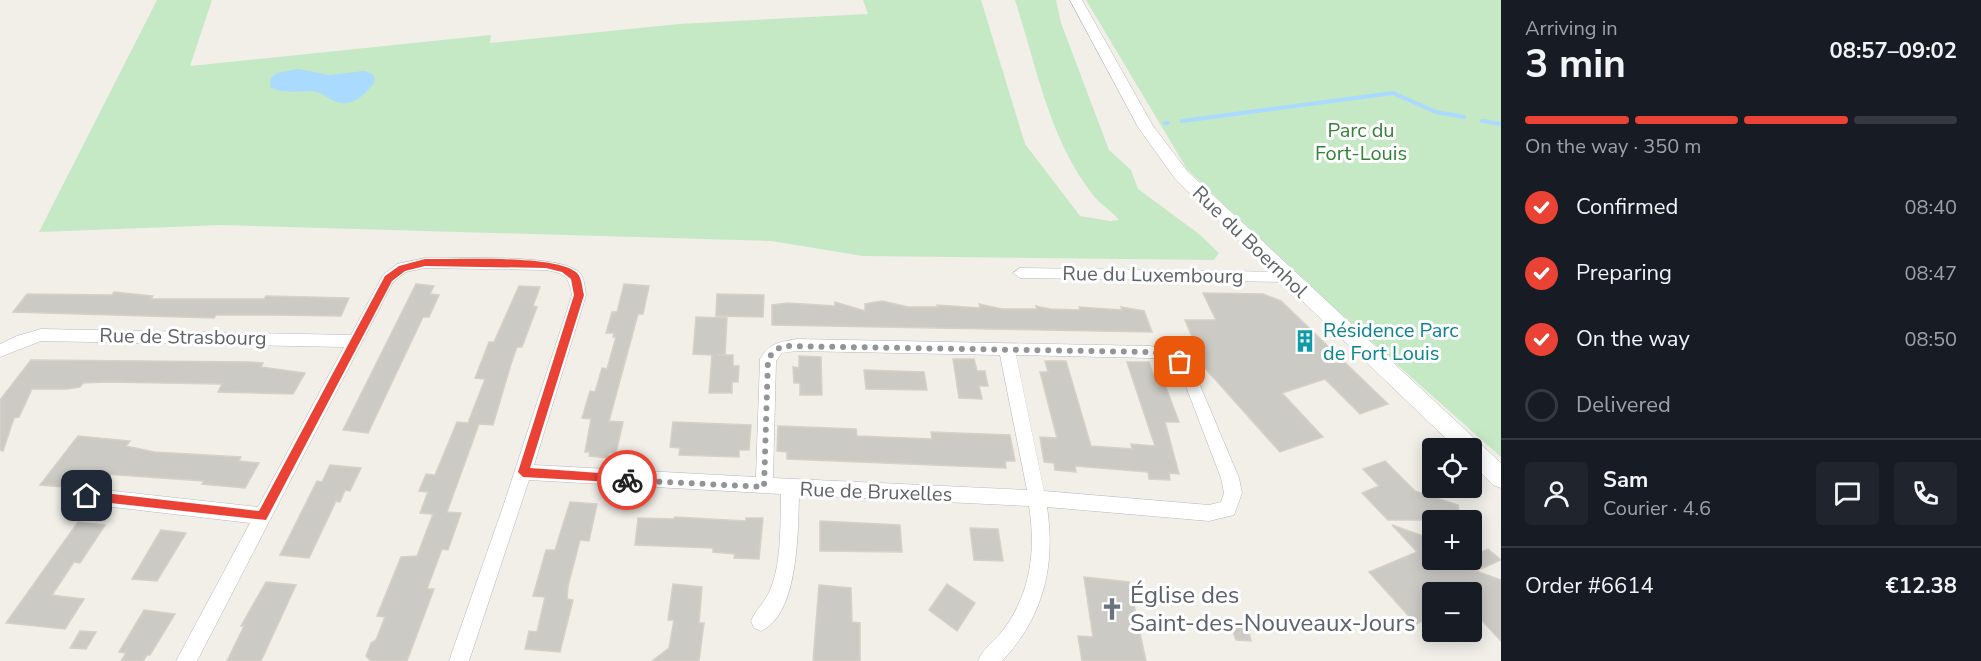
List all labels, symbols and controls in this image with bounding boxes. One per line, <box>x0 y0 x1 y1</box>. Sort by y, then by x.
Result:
text: Arriving in <box>1525 15 1618 42</box>
text: 08:57–09:02 <box>1829 36 1957 66</box>
text: 3 min <box>1525 38 1626 91</box>
park label: Parc du Fort-Louis <box>1315 117 1407 167</box>
text: On the way · 350 m <box>1525 133 1701 160</box>
street label: Rue du Boernhol <box>1186 180 1314 304</box>
icon: check <box>1525 191 1558 224</box>
text: Confirmed <box>1576 192 1678 222</box>
text: 08:40 <box>1904 194 1957 221</box>
icon: check <box>1525 257 1558 290</box>
text: Preparing <box>1576 258 1672 288</box>
street label: Rue du Luxembourg <box>1062 260 1244 290</box>
text: 08:47 <box>1904 260 1957 287</box>
place label: Résidence Parc de Fort Louis <box>1323 317 1459 367</box>
street label: Rue de Strasbourg <box>99 322 267 352</box>
icon: check <box>1525 323 1558 356</box>
text: On the way <box>1576 324 1690 354</box>
text: 08:50 <box>1904 326 1957 353</box>
building icon: Résidence Parc de Fort Louis <box>1292 328 1318 354</box>
pin <box>1154 336 1205 387</box>
icon: bag <box>1163 345 1196 378</box>
text: Delivered <box>1576 390 1671 420</box>
map controls <box>1422 438 1482 642</box>
button: locate <box>1422 438 1482 498</box>
courier <box>597 450 657 510</box>
button: person <box>1525 462 1588 525</box>
button: chat <box>1816 462 1879 525</box>
button: phone <box>1894 462 1957 525</box>
icon: bike <box>611 464 644 497</box>
text: Sam <box>1603 465 1648 495</box>
pin <box>61 470 112 521</box>
street label: Rue de Bruxelles <box>799 476 953 508</box>
icon: home <box>70 479 103 512</box>
text: Courier · 4.6 <box>1603 495 1711 522</box>
button: + <box>1422 510 1482 570</box>
text: Order #6614 <box>1525 571 1654 601</box>
text: €12.38 <box>1886 571 1957 601</box>
place label: Église des Saint-des-Nouveaux-Jours <box>1130 579 1416 639</box>
button: − <box>1422 582 1482 642</box>
church icon: Église des Saint-des-Nouveaux-Jours <box>1099 596 1125 622</box>

